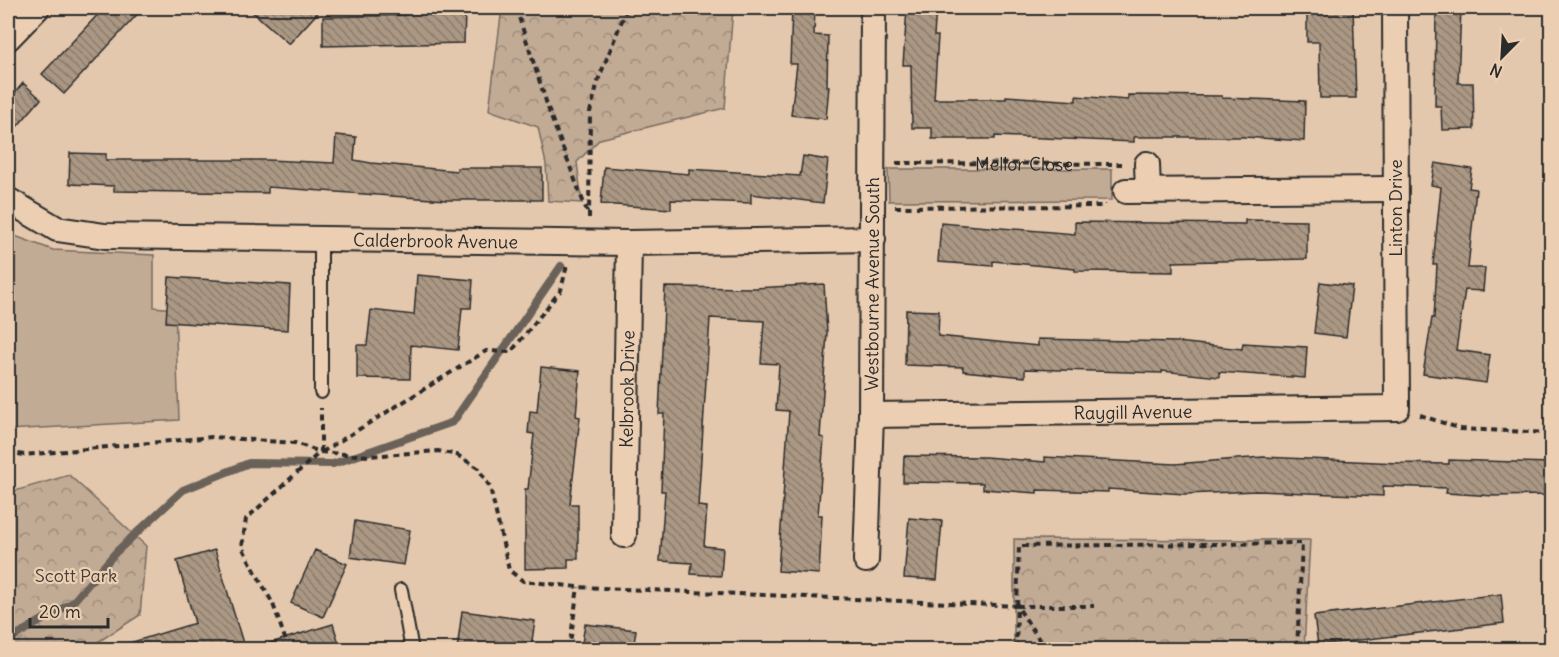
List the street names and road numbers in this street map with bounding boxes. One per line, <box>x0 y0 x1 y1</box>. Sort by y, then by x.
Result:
street label: Mellor Close <box>975 152 1073 175</box>
street label: Linton Drive <box>1384 159 1407 257</box>
street label: Westbourne Avenue South <box>860 177 884 391</box>
street label: Calderbrook Avenue <box>353 228 518 253</box>
street label: Kelbrook Drive <box>614 330 639 448</box>
street label: Raygill Avenue <box>1074 399 1192 424</box>

